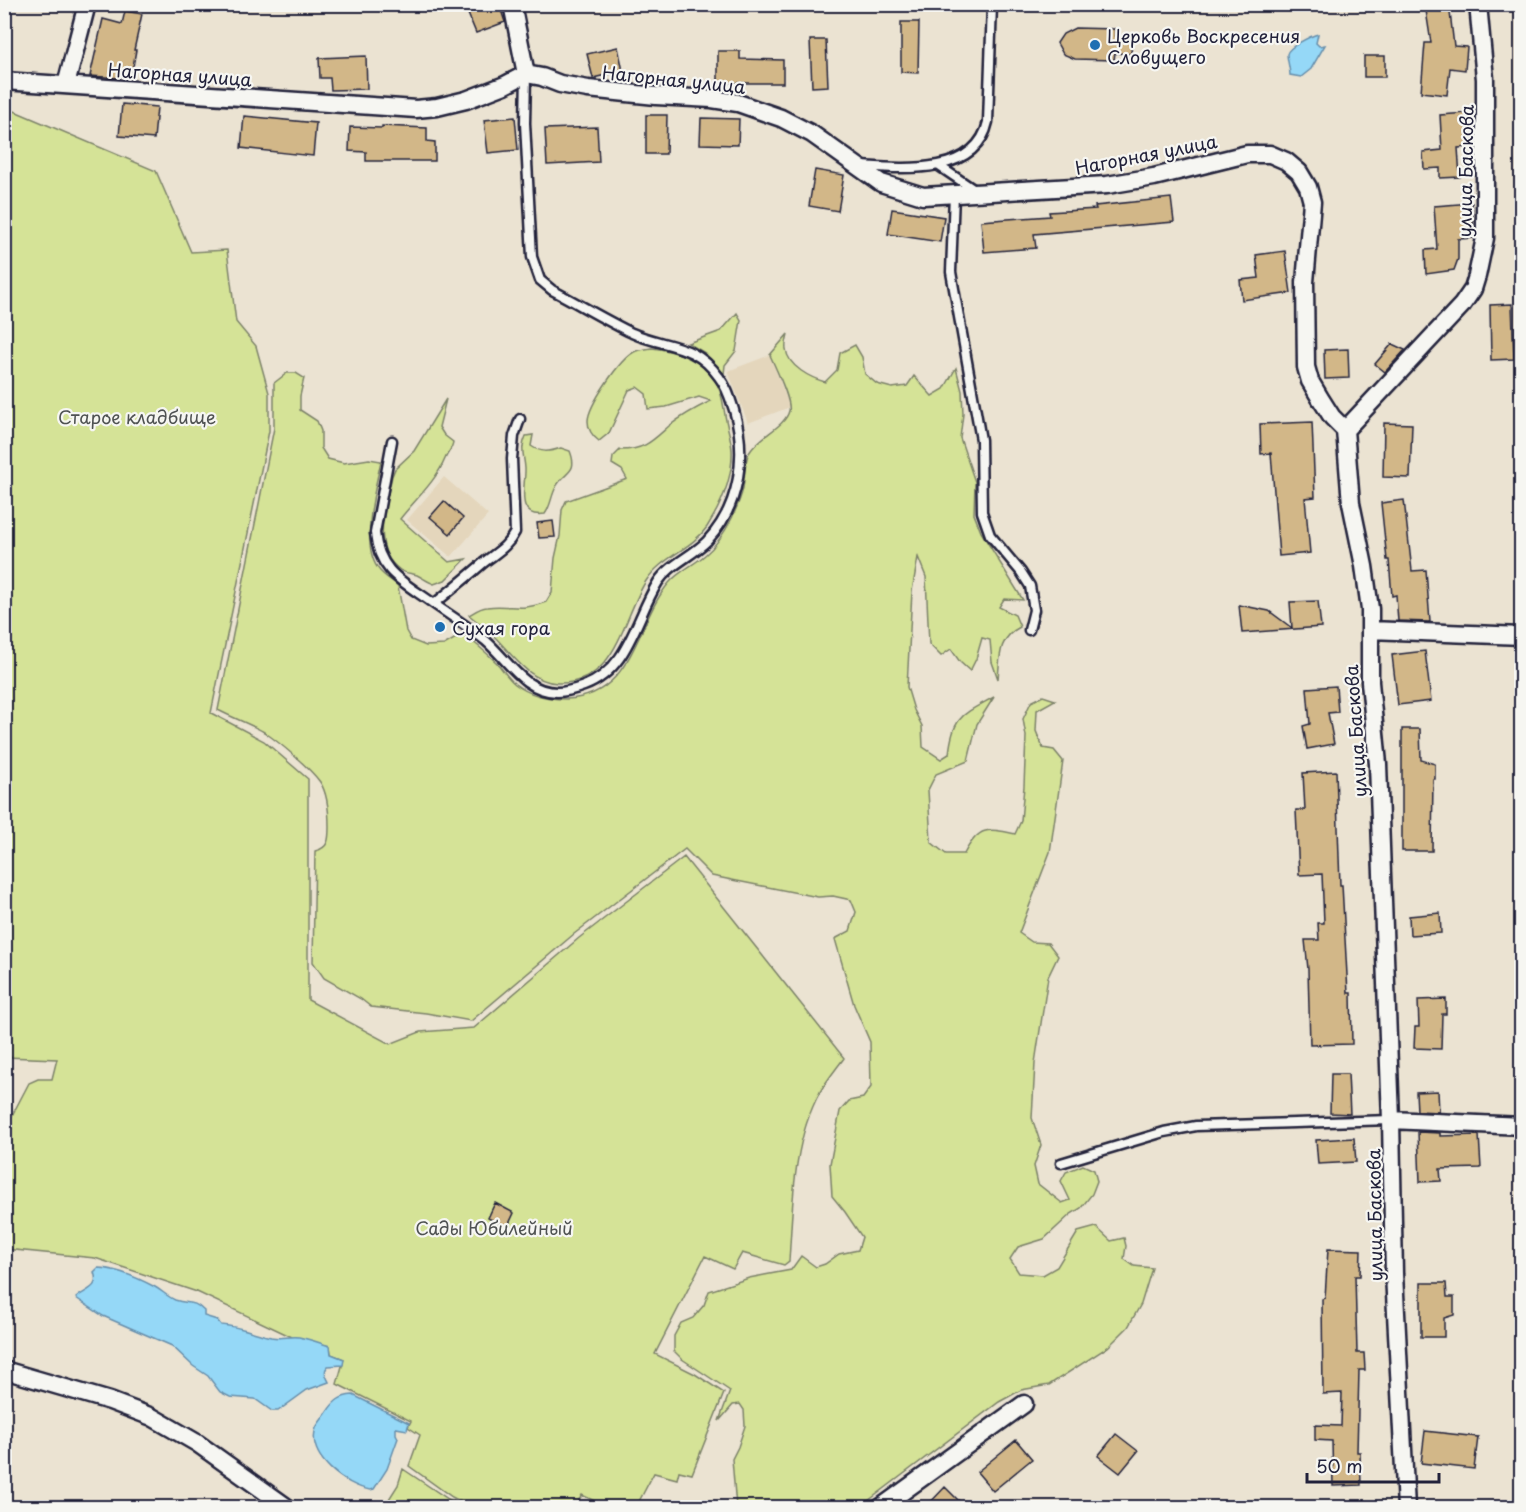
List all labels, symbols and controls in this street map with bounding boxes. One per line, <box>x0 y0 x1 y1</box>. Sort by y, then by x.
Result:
place label: Церковь Воскресения Словущего <box>1107 22 1300 70</box>
marker: Церковь Воскресения Словущего <box>1088 38 1102 52</box>
street label: Нагорная улица <box>107 56 253 93</box>
street label: Нагорная улица <box>601 58 748 100</box>
street label: улица Баскова <box>1450 104 1480 238</box>
street label: Нагорная улица <box>1073 127 1220 181</box>
park label: Старое кладбище <box>58 403 216 430</box>
place label: Сухая гора <box>452 614 551 641</box>
marker: Сухая гора <box>433 620 447 634</box>
street label: улица Баскова <box>1337 663 1373 798</box>
street label: улица Баскова <box>1359 1148 1389 1282</box>
park label: Сады Юбилейный <box>415 1214 573 1241</box>
scale bar <box>1307 1446 1439 1484</box>
text: 50 m <box>1316 1452 1363 1479</box>

